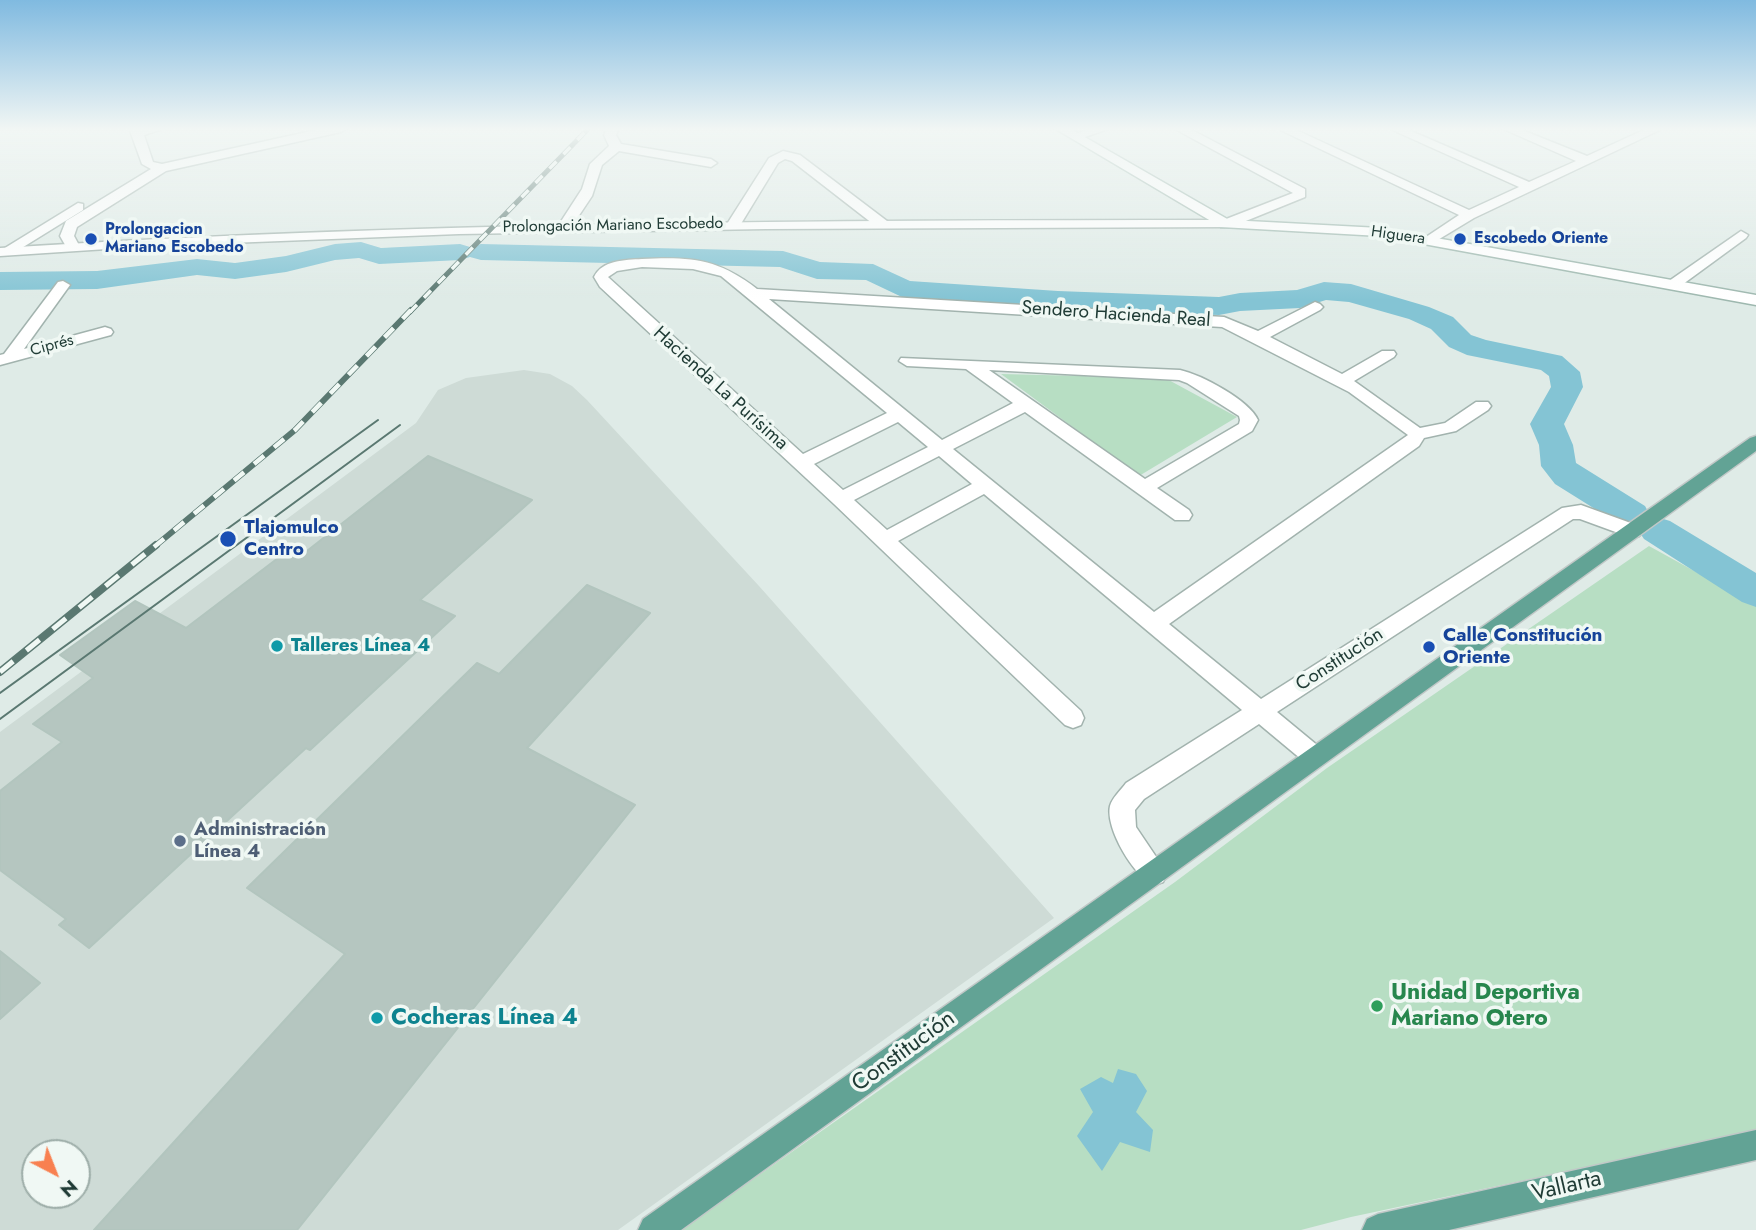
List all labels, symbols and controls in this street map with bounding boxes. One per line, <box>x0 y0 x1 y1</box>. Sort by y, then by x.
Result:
street label: Prolongación Mariano Escobedo <box>503 214 723 238</box>
place label: Prolongacion Mariano Escobedo <box>105 220 244 258</box>
street label: Higuera <box>1370 223 1426 249</box>
place label: Escobedo Oriente <box>1474 229 1608 249</box>
marker: Prolongacion Mariano Escobedo <box>83 231 99 247</box>
marker: Escobedo Oriente <box>1452 231 1468 247</box>
street label: Sendero Hacienda Real <box>1021 297 1211 333</box>
street label: Hacienda La Purísima <box>648 322 792 456</box>
street label: Ciprés <box>28 331 76 361</box>
place label: Tlajomulco Centro <box>244 517 339 561</box>
marker: Tlajomulco Centro <box>218 529 238 549</box>
street label: Constitución <box>1292 623 1388 697</box>
place label: Calle Constitución Oriente <box>1443 625 1603 669</box>
place label: Talleres Línea 4 <box>291 635 430 657</box>
marker: Talleres Línea 4 <box>269 638 285 654</box>
marker: Calle Constitución Oriente <box>1421 639 1437 655</box>
place label: Administración Línea 4 <box>194 819 326 863</box>
marker: Administración Línea 4 <box>172 833 188 849</box>
place label: Unidad Deportiva Mariano Otero <box>1391 979 1580 1033</box>
marker: Unidad Deportiva Mariano Otero <box>1369 998 1385 1014</box>
place label: Cocheras Línea 4 <box>391 1004 578 1032</box>
street label: Constitución <box>847 1005 961 1099</box>
marker: Cocheras Línea 4 <box>369 1010 385 1026</box>
north arrow <box>21 1139 91 1209</box>
street label: Vallarta <box>1530 1166 1604 1208</box>
text: N <box>54 1173 84 1204</box>

